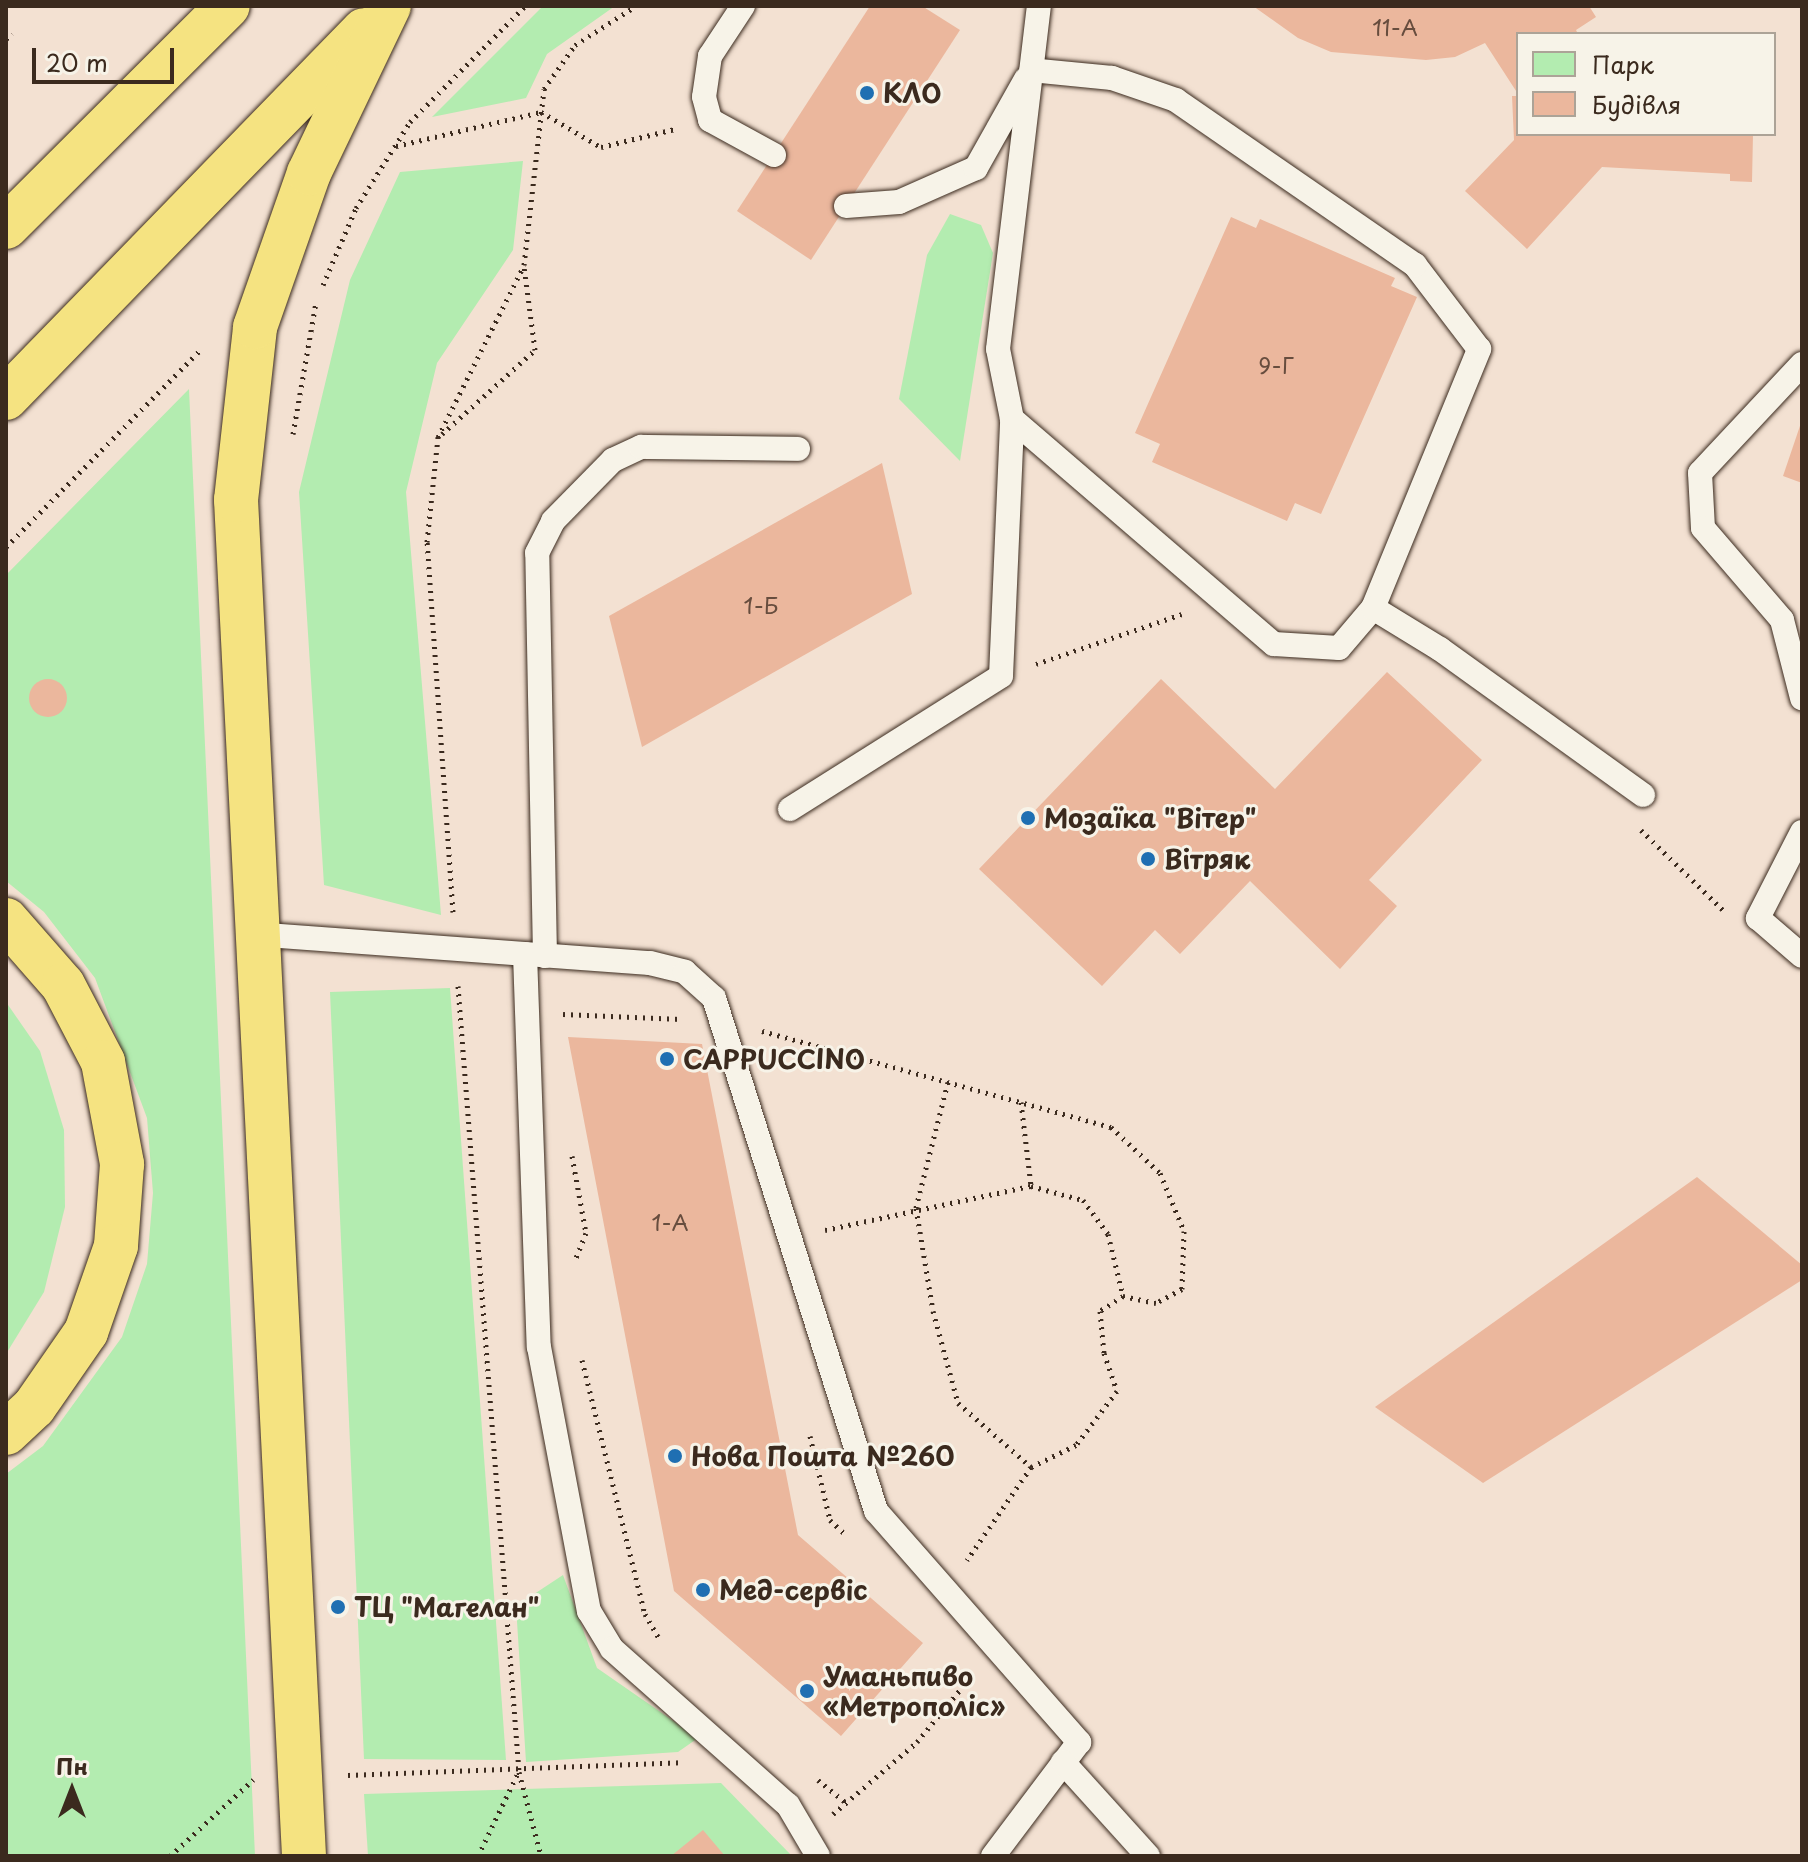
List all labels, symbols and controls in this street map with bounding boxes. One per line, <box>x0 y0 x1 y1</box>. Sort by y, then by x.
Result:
house number: 11-А <box>1372 14 1418 40</box>
scale bar <box>36 32 178 82</box>
legend <box>1516 32 1776 136</box>
text: 20 m <box>46 44 108 80</box>
text: Парк <box>1592 46 1654 82</box>
place label: КЛО <box>883 77 942 109</box>
marker: КЛО <box>858 84 876 102</box>
text: Будівля <box>1592 86 1681 122</box>
house number: 9-Г <box>1258 352 1294 378</box>
house number: 1-Б <box>744 592 778 618</box>
place label: Мозаїка "Вітер" <box>1044 802 1257 834</box>
marker: Мозаїка "Вітер" <box>1019 809 1037 827</box>
place label: Вітряк <box>1164 843 1250 875</box>
marker: Вітряк <box>1139 850 1157 868</box>
place label: CAPPUCCINO <box>683 1043 865 1075</box>
marker: CAPPUCCINO <box>658 1050 676 1068</box>
house number: 1-А <box>651 1209 689 1235</box>
place label: Нова Пошта №260 <box>691 1440 956 1472</box>
marker: Нова Пошта №260 <box>666 1447 684 1465</box>
place label: Мед-сервіс <box>719 1574 868 1606</box>
marker: Мед-сервіс <box>694 1581 712 1599</box>
place label: ТЦ "Магелан" <box>354 1591 540 1623</box>
marker: ТЦ "Магелан" <box>329 1598 347 1616</box>
place label: Уманьпиво «Метрополіс» <box>823 1660 1005 1722</box>
marker: Уманьпиво «Метрополіс» <box>798 1682 816 1700</box>
text: Пн <box>56 1749 88 1782</box>
north arrow <box>32 1750 112 1830</box>

